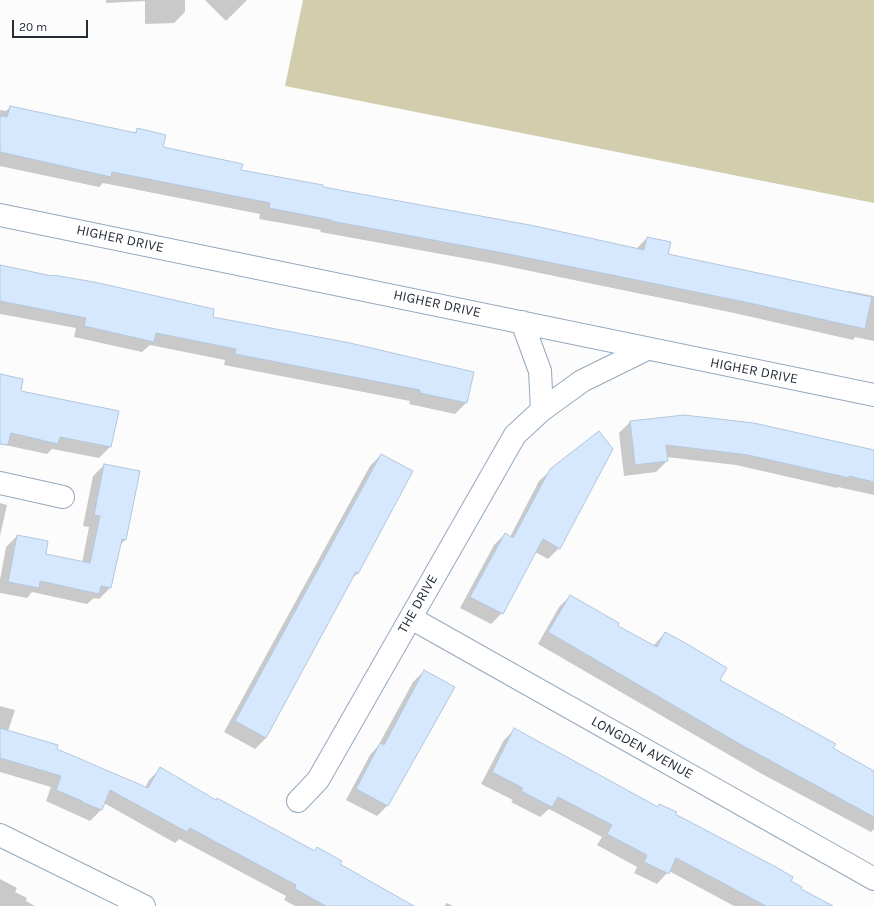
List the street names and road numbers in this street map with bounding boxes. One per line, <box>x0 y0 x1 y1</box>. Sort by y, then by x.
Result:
street label: HIGHER DRIVE <box>75 222 165 256</box>
street label: HIGHER DRIVE <box>392 287 482 321</box>
street label: HIGHER DRIVE <box>709 354 799 388</box>
street label: THE DRIVE <box>394 572 442 636</box>
street label: LONGDEN AVENUE <box>588 713 696 783</box>

